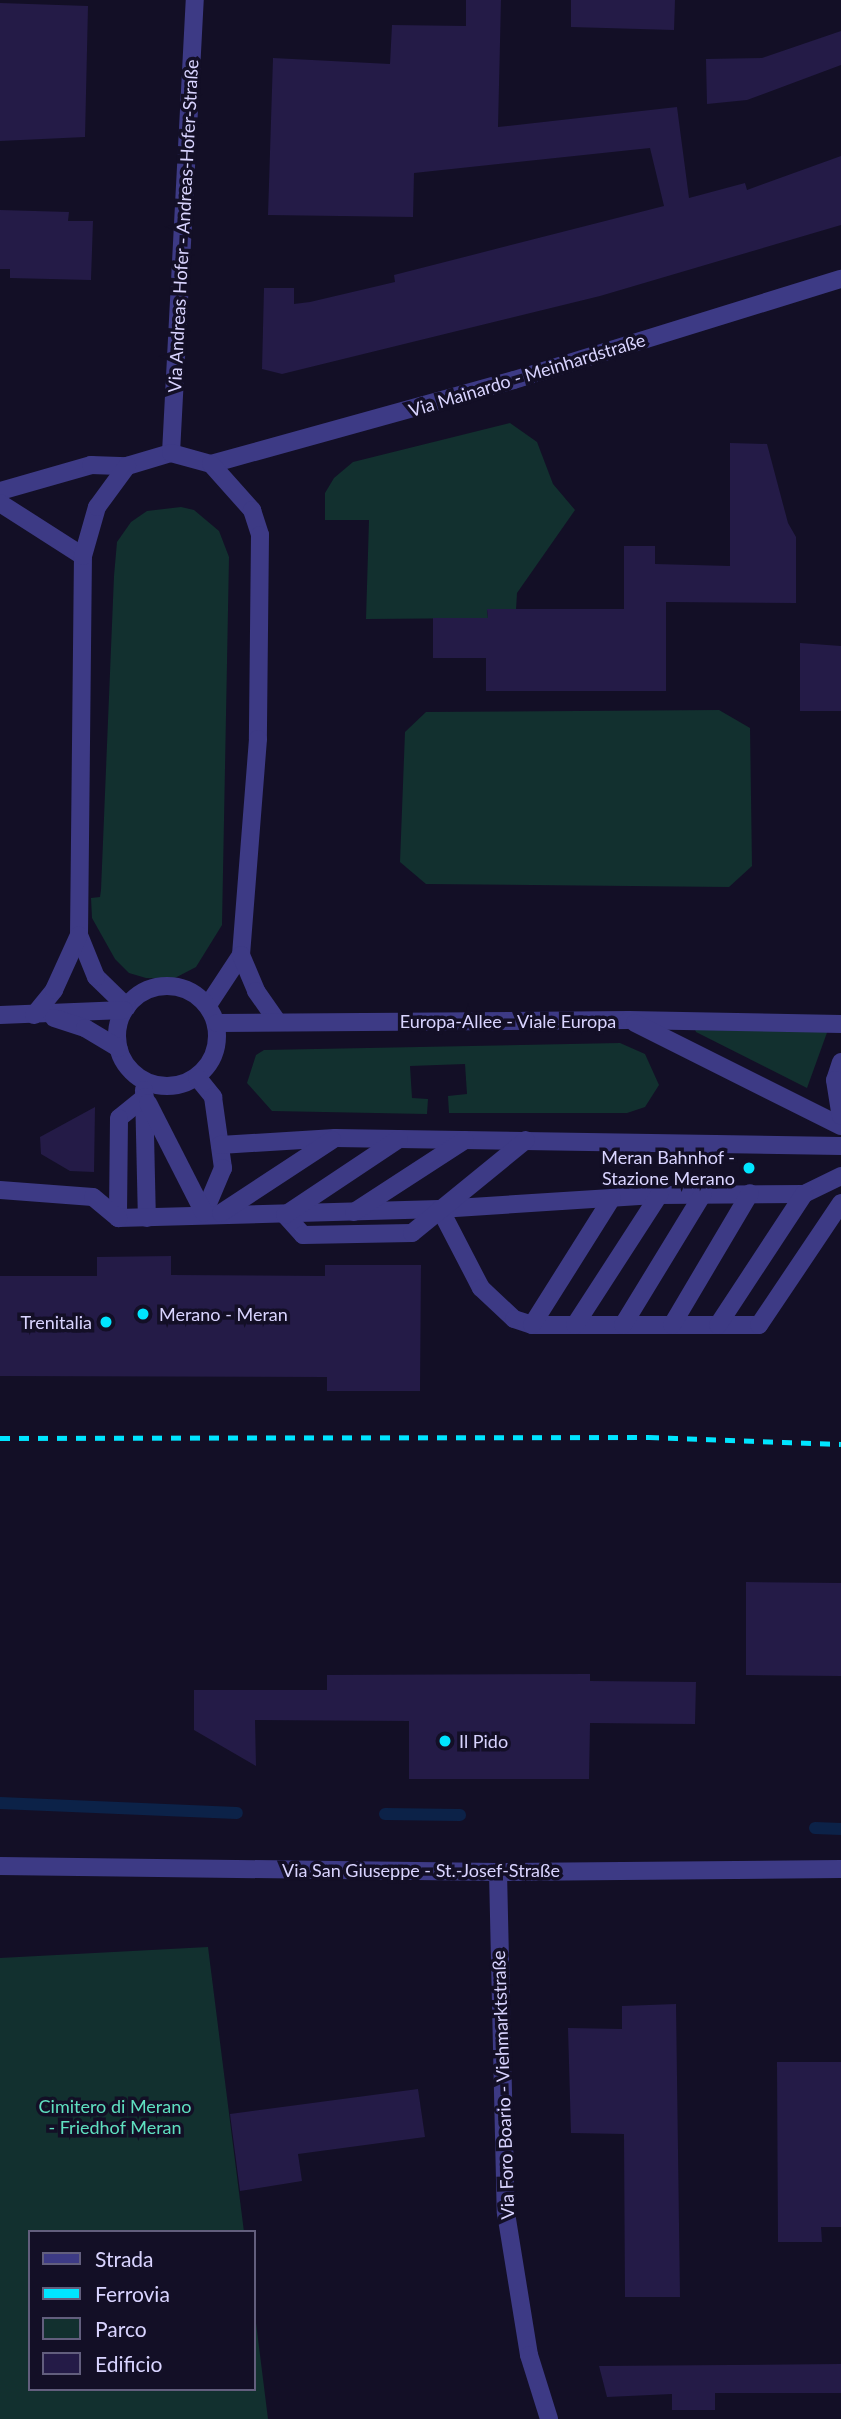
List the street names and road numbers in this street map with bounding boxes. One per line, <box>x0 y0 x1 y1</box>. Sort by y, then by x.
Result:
street label: Via Andreas Hofer - Andreas-Hofer-Straße <box>163 58 203 394</box>
street label: Via Mainardo - Meinhardstraße <box>406 329 648 421</box>
street label: Europa-Allee - Viale Europa <box>400 1010 616 1032</box>
street label: Via San Giuseppe - St.-Josef-Straße <box>282 1859 560 1881</box>
street label: Via Foro Boario - Viehmarktstraße <box>487 1950 519 2220</box>

